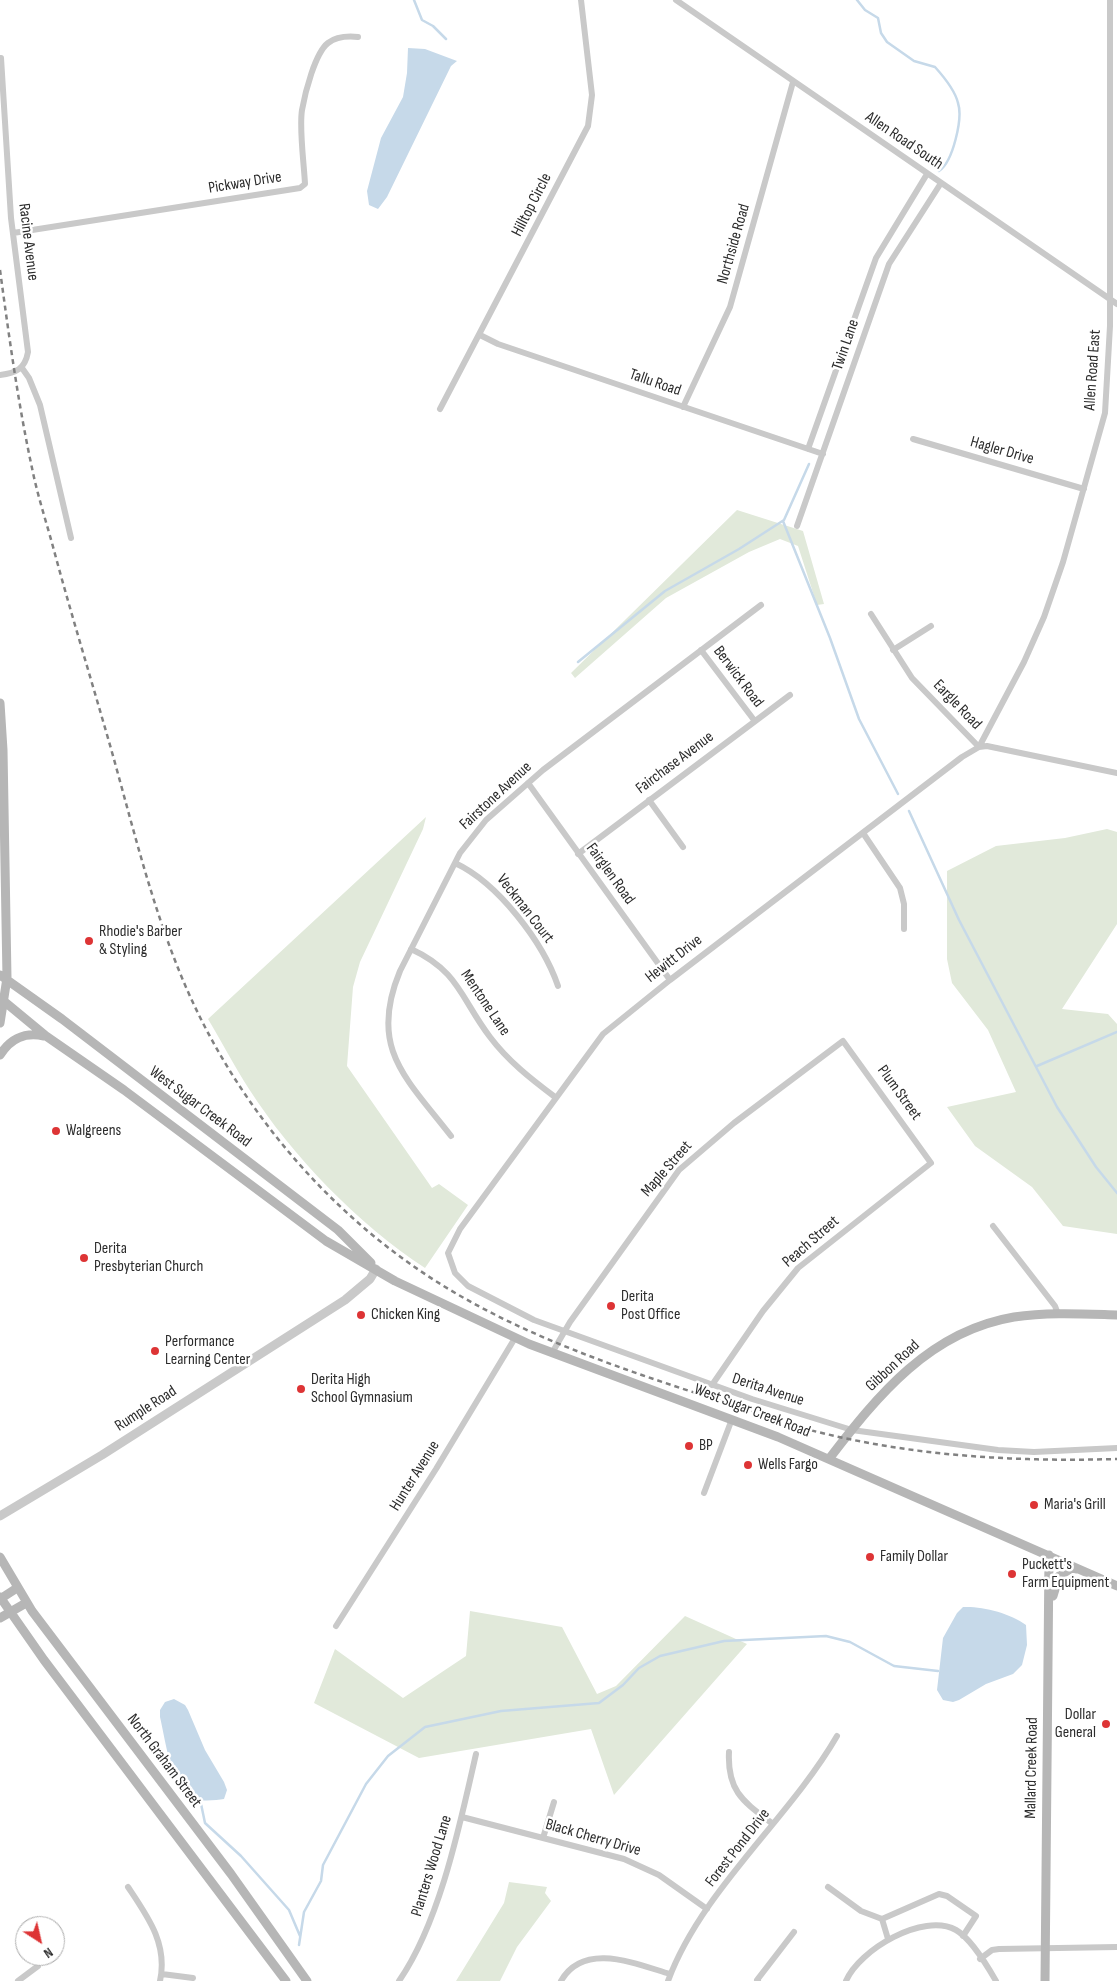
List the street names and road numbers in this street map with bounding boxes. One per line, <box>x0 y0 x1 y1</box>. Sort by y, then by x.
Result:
street label: Allen Road South <box>861 108 947 174</box>
street label: Pickway Drive <box>207 168 283 198</box>
street label: Hilltop Circle <box>508 170 556 240</box>
street label: Racine Avenue <box>14 202 42 282</box>
street label: Northside Road <box>713 202 755 286</box>
street label: Twin Lane <box>828 317 864 373</box>
street label: Allen Road East <box>1081 329 1105 411</box>
street label: Tallu Road <box>627 365 683 401</box>
street label: Hagler Drive <box>968 433 1036 469</box>
street label: Berwick Road <box>709 642 767 712</box>
street label: Eargle Road <box>929 676 985 734</box>
street label: Fairchase Avenue <box>632 728 718 798</box>
street label: Fairstone Avenue <box>456 758 536 834</box>
street label: Fairglen Road <box>581 840 639 908</box>
street label: Veckman Court <box>492 871 558 947</box>
street label: Hewitt Drive <box>642 931 706 987</box>
street label: Mentone Lane <box>456 966 514 1040</box>
street label: West Sugar Creek Road <box>145 1062 255 1152</box>
street label: Plum Street <box>873 1062 925 1124</box>
street label: Maple Street <box>637 1137 697 1201</box>
street label: Peach Street <box>779 1212 843 1272</box>
street label: Gibbon Road <box>862 1336 924 1396</box>
street label: Derita Avenue <box>730 1369 806 1411</box>
street label: West Sugar Creek Road <box>691 1380 813 1442</box>
street label: Rumple Road <box>112 1382 180 1436</box>
street label: Hunter Avenue <box>386 1437 444 1515</box>
street label: North Graham Street <box>123 1711 205 1811</box>
street label: Mallard Creek Road <box>1022 1717 1042 1819</box>
street label: Forest Pond Drive <box>702 1805 774 1891</box>
street label: Planters Wood Lane <box>408 1813 456 1919</box>
street label: Black Cherry Drive <box>543 1815 643 1861</box>

